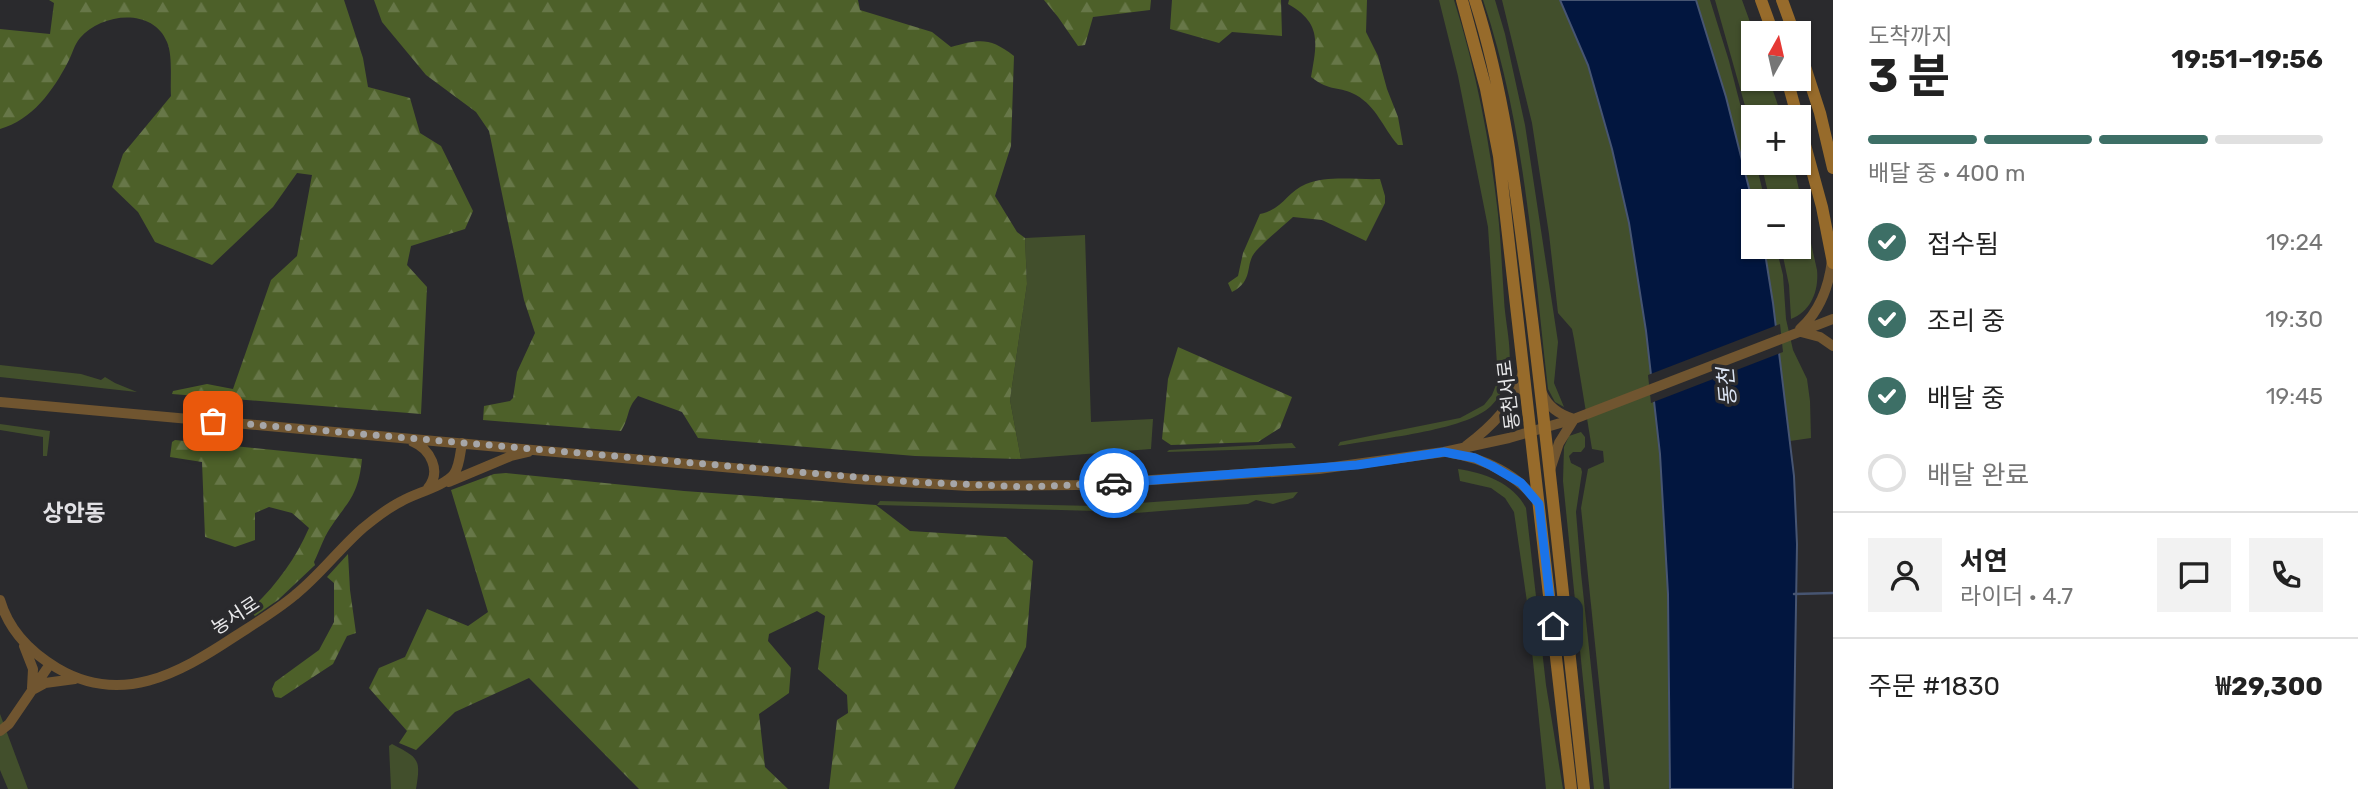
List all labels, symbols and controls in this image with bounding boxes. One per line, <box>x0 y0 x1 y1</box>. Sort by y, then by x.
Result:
north arrow <box>1741 21 1811 91</box>
map controls <box>1741 21 1811 259</box>
text: 도착까지 <box>1868 22 1953 50</box>
text: 19:51–19:56 <box>2171 44 2323 75</box>
text: 3 분 <box>1868 49 1950 104</box>
button: + <box>1741 105 1811 175</box>
text: 배달 중 · 400 m <box>1868 159 2026 187</box>
button: − <box>1741 189 1811 259</box>
icon: check <box>1868 223 1906 261</box>
text: 19:24 <box>2266 228 2323 256</box>
text: 접수됨 <box>1927 229 1999 260</box>
icon: check <box>1868 300 1906 338</box>
text: 19:30 <box>2265 305 2323 333</box>
text: 조리 중 <box>1927 306 2005 337</box>
street label: 동천서로 <box>1493 359 1524 431</box>
water label: 동천 <box>1712 364 1741 407</box>
icon: check <box>1868 377 1906 415</box>
text: 19:45 <box>2266 382 2323 410</box>
text: 배달 중 <box>1927 383 2005 414</box>
pin <box>183 391 243 451</box>
icon: bag <box>194 402 232 440</box>
courier <box>1079 448 1149 518</box>
text: 배달 완료 <box>1927 460 2029 491</box>
icon: car <box>1095 464 1133 502</box>
district label: 상안동 <box>42 499 106 527</box>
button: person <box>1868 538 1942 612</box>
button: chat <box>2157 538 2231 612</box>
button: phone <box>2249 538 2323 612</box>
text: 서연 <box>1960 546 2008 577</box>
text: 라이더 · 4.7 <box>1960 582 2073 610</box>
street label: 농서로 <box>207 591 264 639</box>
pin <box>1523 596 1583 656</box>
icon: home <box>1534 607 1572 645</box>
text: 주문 #1830 <box>1868 671 2000 702</box>
text: ₩29,300 <box>2216 671 2323 702</box>

